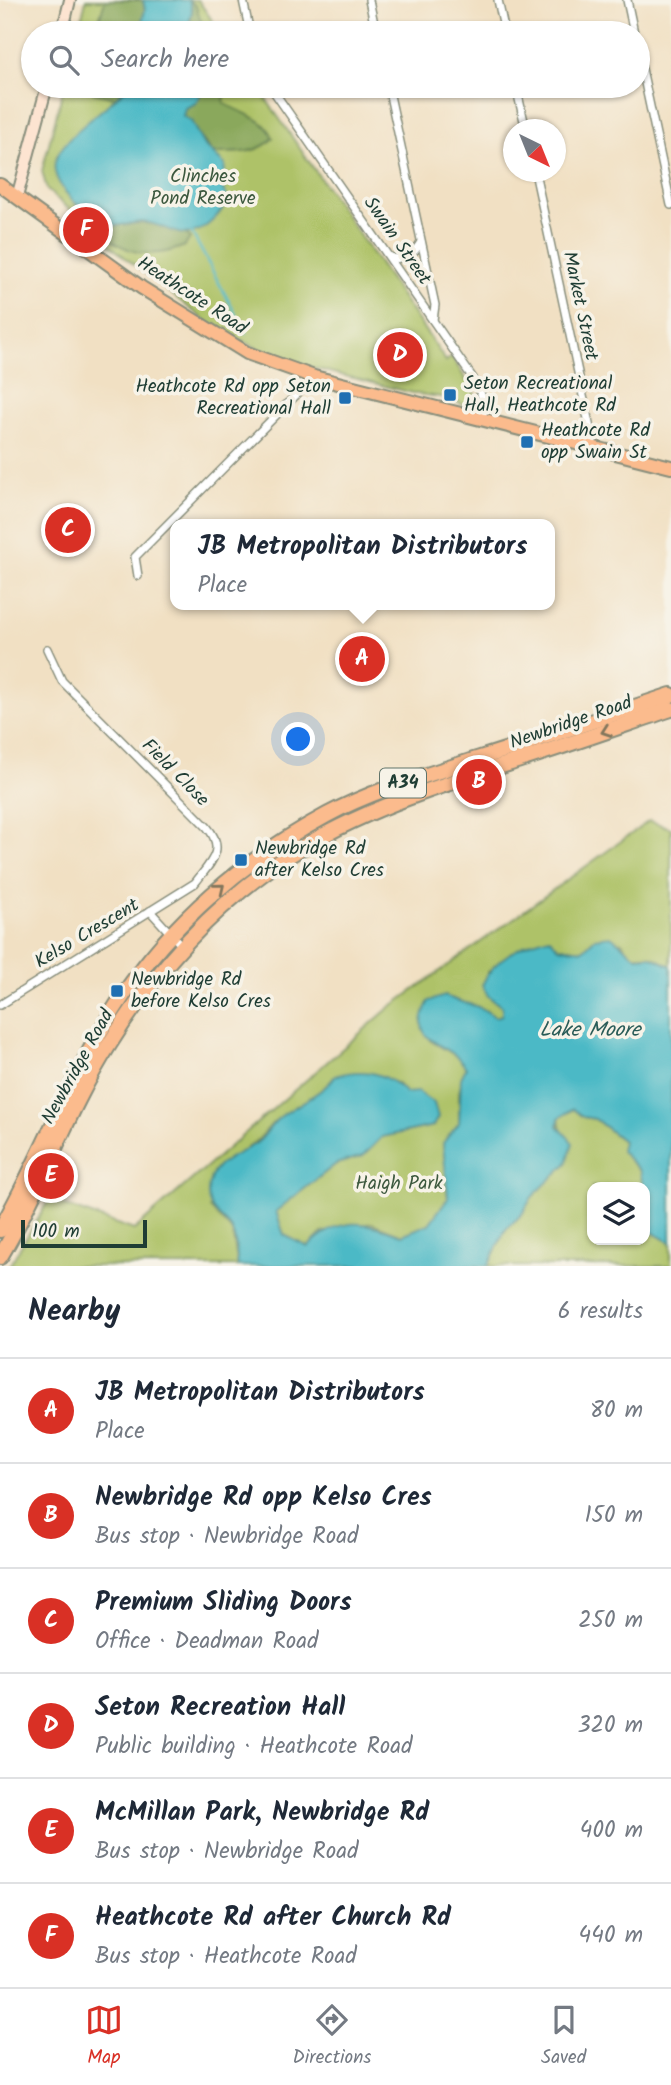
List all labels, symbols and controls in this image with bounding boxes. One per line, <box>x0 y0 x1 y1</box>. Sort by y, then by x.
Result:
search box <box>21 21 650 98</box>
text: Search here <box>101 39 229 81</box>
icon: search <box>45 41 83 79</box>
north arrow <box>503 119 566 182</box>
park label: Clinches Pond Reserve <box>150 162 256 214</box>
street label: Swain Street <box>355 191 439 292</box>
pin: F <box>63 204 109 256</box>
street label: Heathcote Road <box>131 249 254 343</box>
street label: Market Street <box>554 249 606 364</box>
pin: D <box>377 329 423 381</box>
place label: Seton Recreational Hall, Heathcote Rd <box>464 369 616 421</box>
place label: Heathcote Rd opp Seton Recreational Hall <box>135 372 331 424</box>
marker: Seton Recreational Hall, Heathcote Rd <box>442 387 458 403</box>
marker: Heathcote Rd opp Seton Recreational Hall <box>337 390 353 406</box>
place label: Heathcote Rd opp Swain St <box>541 416 650 468</box>
marker: Heathcote Rd opp Swain St <box>519 434 535 450</box>
pin: C <box>45 504 91 556</box>
popup <box>170 519 555 610</box>
text: JB Metropolitan Distributors <box>198 526 527 568</box>
text: Place <box>198 568 247 604</box>
pin: A <box>339 633 385 685</box>
street label: Newbridge Road <box>506 688 637 758</box>
your location <box>281 722 315 756</box>
one-way arrow <box>601 723 613 737</box>
street label: Field Close <box>134 732 216 814</box>
pin: B <box>456 756 502 808</box>
road number: A34 <box>380 768 426 798</box>
place label: Newbridge Rd after Kelso Cres <box>255 834 384 886</box>
marker: Newbridge Rd after Kelso Cres <box>233 852 249 868</box>
one-way arrow <box>213 883 225 896</box>
street label: Kelso Crescent <box>29 891 146 977</box>
place label: Newbridge Rd before Kelso Cres <box>131 965 271 1017</box>
marker: Newbridge Rd before Kelso Cres <box>109 983 125 999</box>
street label: Newbridge Road <box>34 1003 122 1130</box>
water label: Lake Moore <box>539 1014 643 1047</box>
pin: E <box>28 1150 74 1202</box>
park label: Haigh Park <box>355 1169 443 1199</box>
map controls <box>587 1182 650 1245</box>
button: layers <box>587 1182 650 1245</box>
scale bar <box>21 1217 147 1249</box>
text: 100 m <box>32 1217 80 1247</box>
text: Nearby <box>28 1288 120 1336</box>
text: 6 results <box>558 1294 643 1330</box>
text: JB Metropolitan Distributors <box>95 1372 425 1414</box>
text: A <box>44 1393 58 1429</box>
text: 80 m <box>590 1393 643 1429</box>
text: Place <box>95 1414 145 1450</box>
text: Newbridge Rd opp Kelso Cres <box>95 1477 432 1519</box>
text: B <box>44 1498 58 1534</box>
text: 150 m <box>584 1498 643 1534</box>
text: Bus stop · Newbridge Road <box>95 1519 358 1555</box>
text: Premium Sliding Doors <box>95 1582 352 1624</box>
text: C <box>44 1603 58 1639</box>
text: 250 m <box>578 1603 643 1639</box>
text: Office · Deadman Road <box>95 1624 319 1660</box>
text: Seton Recreation Hall <box>95 1687 345 1729</box>
text: D <box>43 1708 59 1744</box>
text: 320 m <box>577 1708 643 1744</box>
text: Public building · Heathcote Road <box>95 1729 413 1765</box>
text: McMillan Park, Newbridge Rd <box>95 1792 429 1834</box>
text: E <box>45 1813 57 1849</box>
text: 400 m <box>580 1813 643 1849</box>
text: Bus stop · Newbridge Road <box>95 1834 358 1870</box>
text: Heathcote Rd after Church Rd <box>95 1897 451 1939</box>
text: F <box>45 1918 57 1954</box>
text: 440 m <box>579 1918 643 1954</box>
text: Bus stop · Heathcote Road <box>95 1939 357 1975</box>
tab: Map <box>85 2001 123 2073</box>
tab: Directions <box>293 2001 371 2073</box>
tab: Saved <box>541 2001 586 2073</box>

